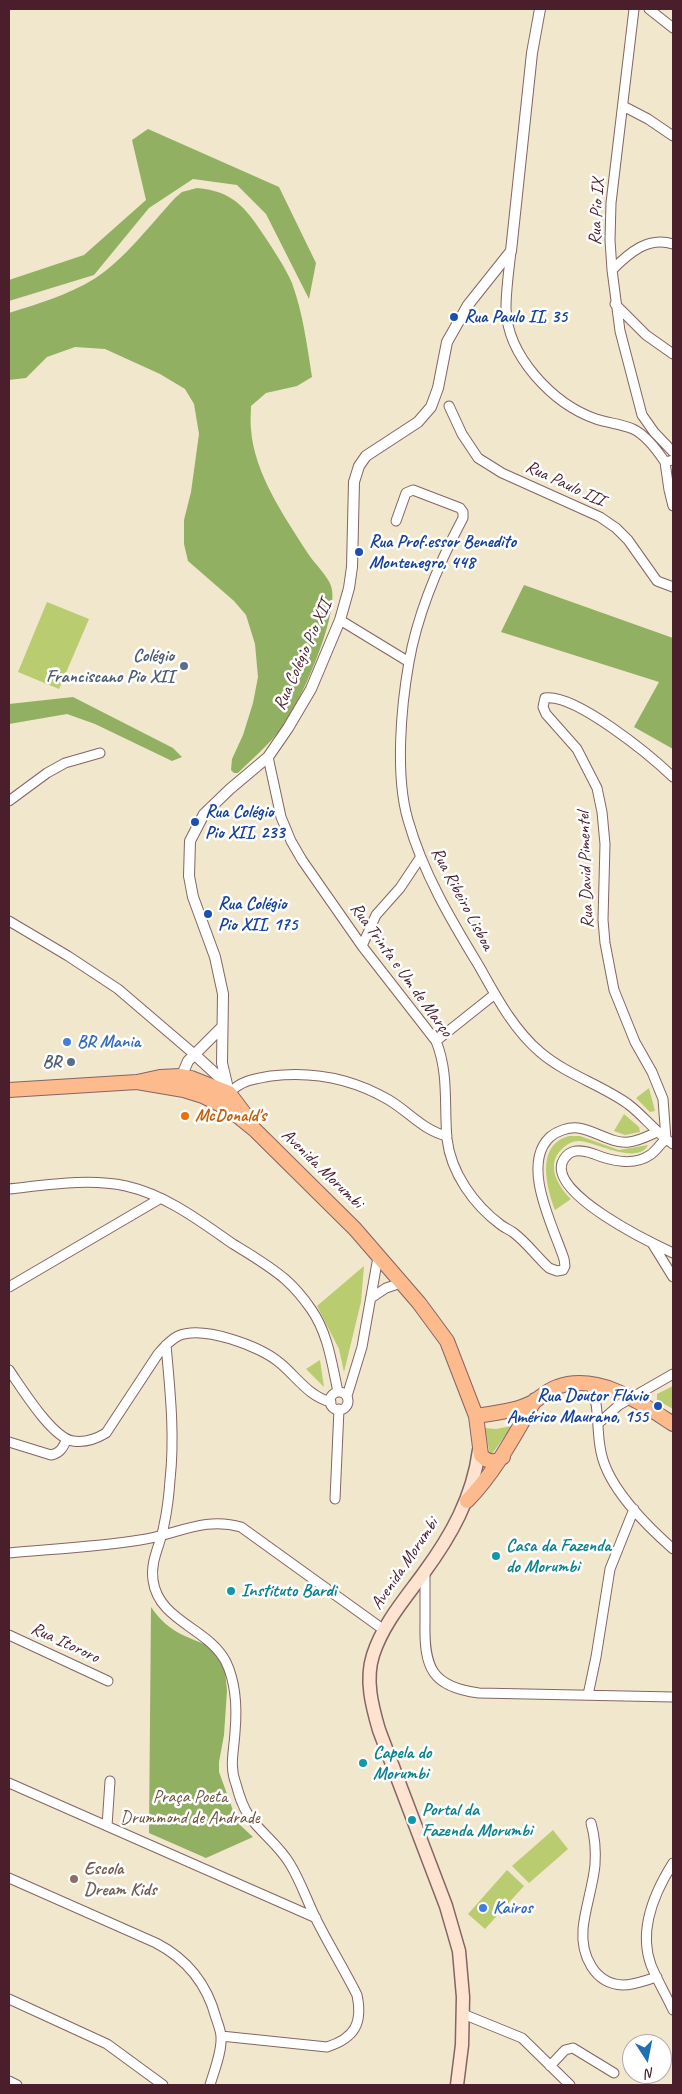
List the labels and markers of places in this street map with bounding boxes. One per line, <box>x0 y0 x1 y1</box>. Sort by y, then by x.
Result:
place label: Rua Paulo II, 35 <box>464 306 567 328</box>
marker: Rua Paulo II, 35 <box>448 311 460 323</box>
place label: Rua Prof.essor Benedito Montenegro, 448 <box>369 531 516 574</box>
marker: Rua Prof.essor Benedito Montenegro, 448 <box>353 546 365 558</box>
place label: Colégio Franciscano Pio XII <box>46 645 174 688</box>
marker: Colégio Franciscano Pio XII <box>178 660 190 672</box>
place label: Rua Colégio Pio XII, 233 <box>205 801 285 844</box>
marker: Rua Colégio Pio XII, 233 <box>189 816 201 828</box>
place label: Rua Colégio Pio XII, 175 <box>218 893 297 936</box>
marker: Rua Colégio Pio XII, 175 <box>202 908 214 920</box>
place label: BR Mania <box>77 1031 140 1053</box>
marker: BR Mania <box>61 1036 73 1048</box>
place label: BR <box>43 1051 61 1073</box>
marker: BR <box>65 1056 77 1068</box>
place label: McDonald's <box>195 1105 266 1127</box>
marker: McDonald's <box>179 1110 191 1122</box>
place label: Rua Doutor Flávio Américo Maurano, 155 <box>507 1385 648 1428</box>
marker: Rua Doutor Flávio Américo Maurano, 155 <box>652 1400 664 1412</box>
place label: Casa da Fazenda do Morumbi <box>506 1535 611 1578</box>
marker: Casa da Fazenda do Morumbi <box>490 1550 502 1562</box>
place label: Instituto Bardi <box>241 1580 336 1602</box>
marker: Instituto Bardi <box>225 1585 237 1597</box>
place label: Capela do Morumbi <box>373 1742 431 1785</box>
marker: Capela do Morumbi <box>357 1757 369 1769</box>
place label: Portal da Fazenda Morumbi <box>422 1799 532 1842</box>
marker: Portal da Fazenda Morumbi <box>406 1814 418 1826</box>
place label: Escola Dream Kids <box>84 1858 156 1900</box>
marker: Escola Dream Kids <box>68 1873 80 1885</box>
place label: Kairos <box>493 1897 532 1919</box>
marker: Kairos <box>477 1902 489 1914</box>

